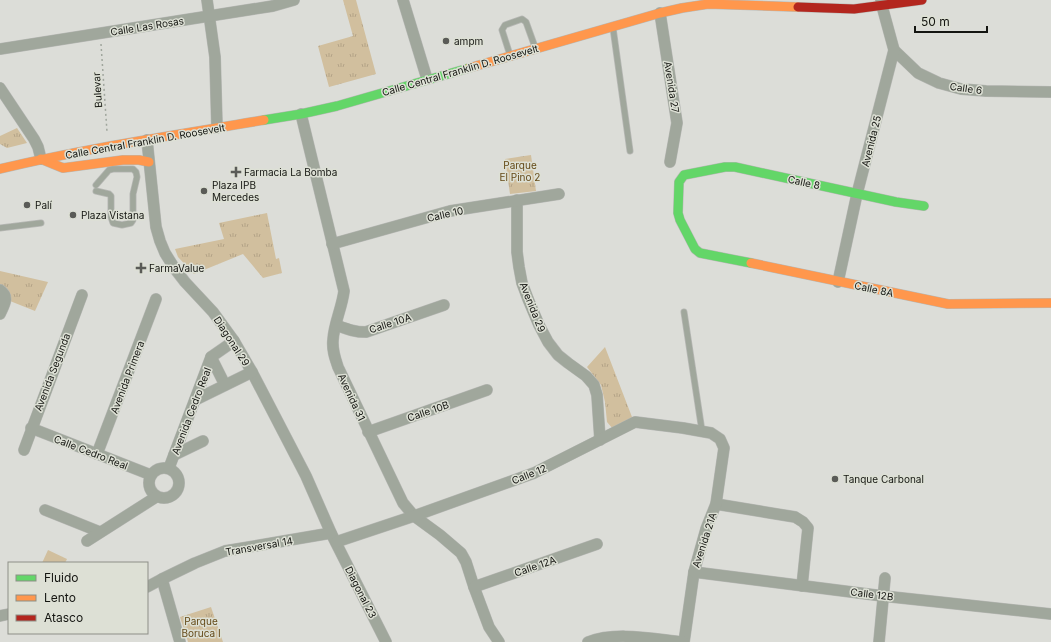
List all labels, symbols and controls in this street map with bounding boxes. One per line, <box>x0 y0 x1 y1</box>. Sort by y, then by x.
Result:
scale bar <box>915 8 987 34</box>
street label: Calle Las Rosas <box>109 14 185 38</box>
text: 50 m <box>921 14 950 29</box>
place label: ampm <box>454 35 483 47</box>
marker: ampm <box>441 36 451 46</box>
street label: Calle Central Franklin D. Roosevelt <box>380 42 540 98</box>
street label: Avenida 27 <box>662 60 682 114</box>
street label: Bulevar <box>90 72 104 108</box>
street label: Calle 6 <box>949 80 983 96</box>
street label: Avenida 25 <box>859 114 883 168</box>
street label: Calle Central Franklin D. Roosevelt <box>64 121 227 161</box>
park label: Parque El Pino 2 <box>500 159 540 183</box>
place label: Farmacia La Bomba <box>244 166 337 178</box>
marker: Farmacia La Bomba <box>231 167 241 177</box>
street label: Calle 8 <box>787 173 821 191</box>
place label: Plaza IPB Mercedes <box>212 179 259 203</box>
marker: Plaza IPB Mercedes <box>199 186 209 196</box>
place label: Palí <box>35 199 52 211</box>
marker: Palí <box>22 200 32 210</box>
street label: Calle 10 <box>426 204 464 224</box>
place label: Plaza Vistana <box>81 209 144 221</box>
marker: Plaza Vistana <box>68 210 78 220</box>
place label: FarmaValue <box>149 262 204 274</box>
marker: FarmaValue <box>136 263 146 273</box>
street label: Calle 8A <box>853 279 895 299</box>
street label: Avenida 29 <box>518 280 548 334</box>
street label: Calle 10A <box>367 311 413 335</box>
street label: Diagonal 29 <box>212 314 252 368</box>
street label: Avenida Segunda <box>32 331 72 413</box>
street label: Avenida Primera <box>108 339 146 415</box>
street label: Avenida Cedro Real <box>169 366 213 456</box>
street label: Avenida 31 <box>336 372 368 422</box>
street label: Calle 10B <box>406 398 450 424</box>
street label: Calle Cedro Real <box>52 432 130 472</box>
street label: Calle 12 <box>510 462 548 486</box>
place label: Tanque Carbonal <box>843 473 924 485</box>
marker: Tanque Carbonal <box>830 474 840 484</box>
street label: Avenida 21A <box>689 511 719 569</box>
street label: Transversal 14 <box>224 534 294 558</box>
street label: Calle 12A <box>512 553 558 579</box>
legend <box>8 562 148 634</box>
street label: Diagonal 23 <box>343 564 379 620</box>
text: Fluido <box>44 570 79 585</box>
street label: Calle 12B <box>850 585 894 603</box>
text: Lento <box>44 590 76 605</box>
text: Atasco <box>44 610 83 625</box>
park label: Parque Boruca I <box>181 615 221 639</box>

